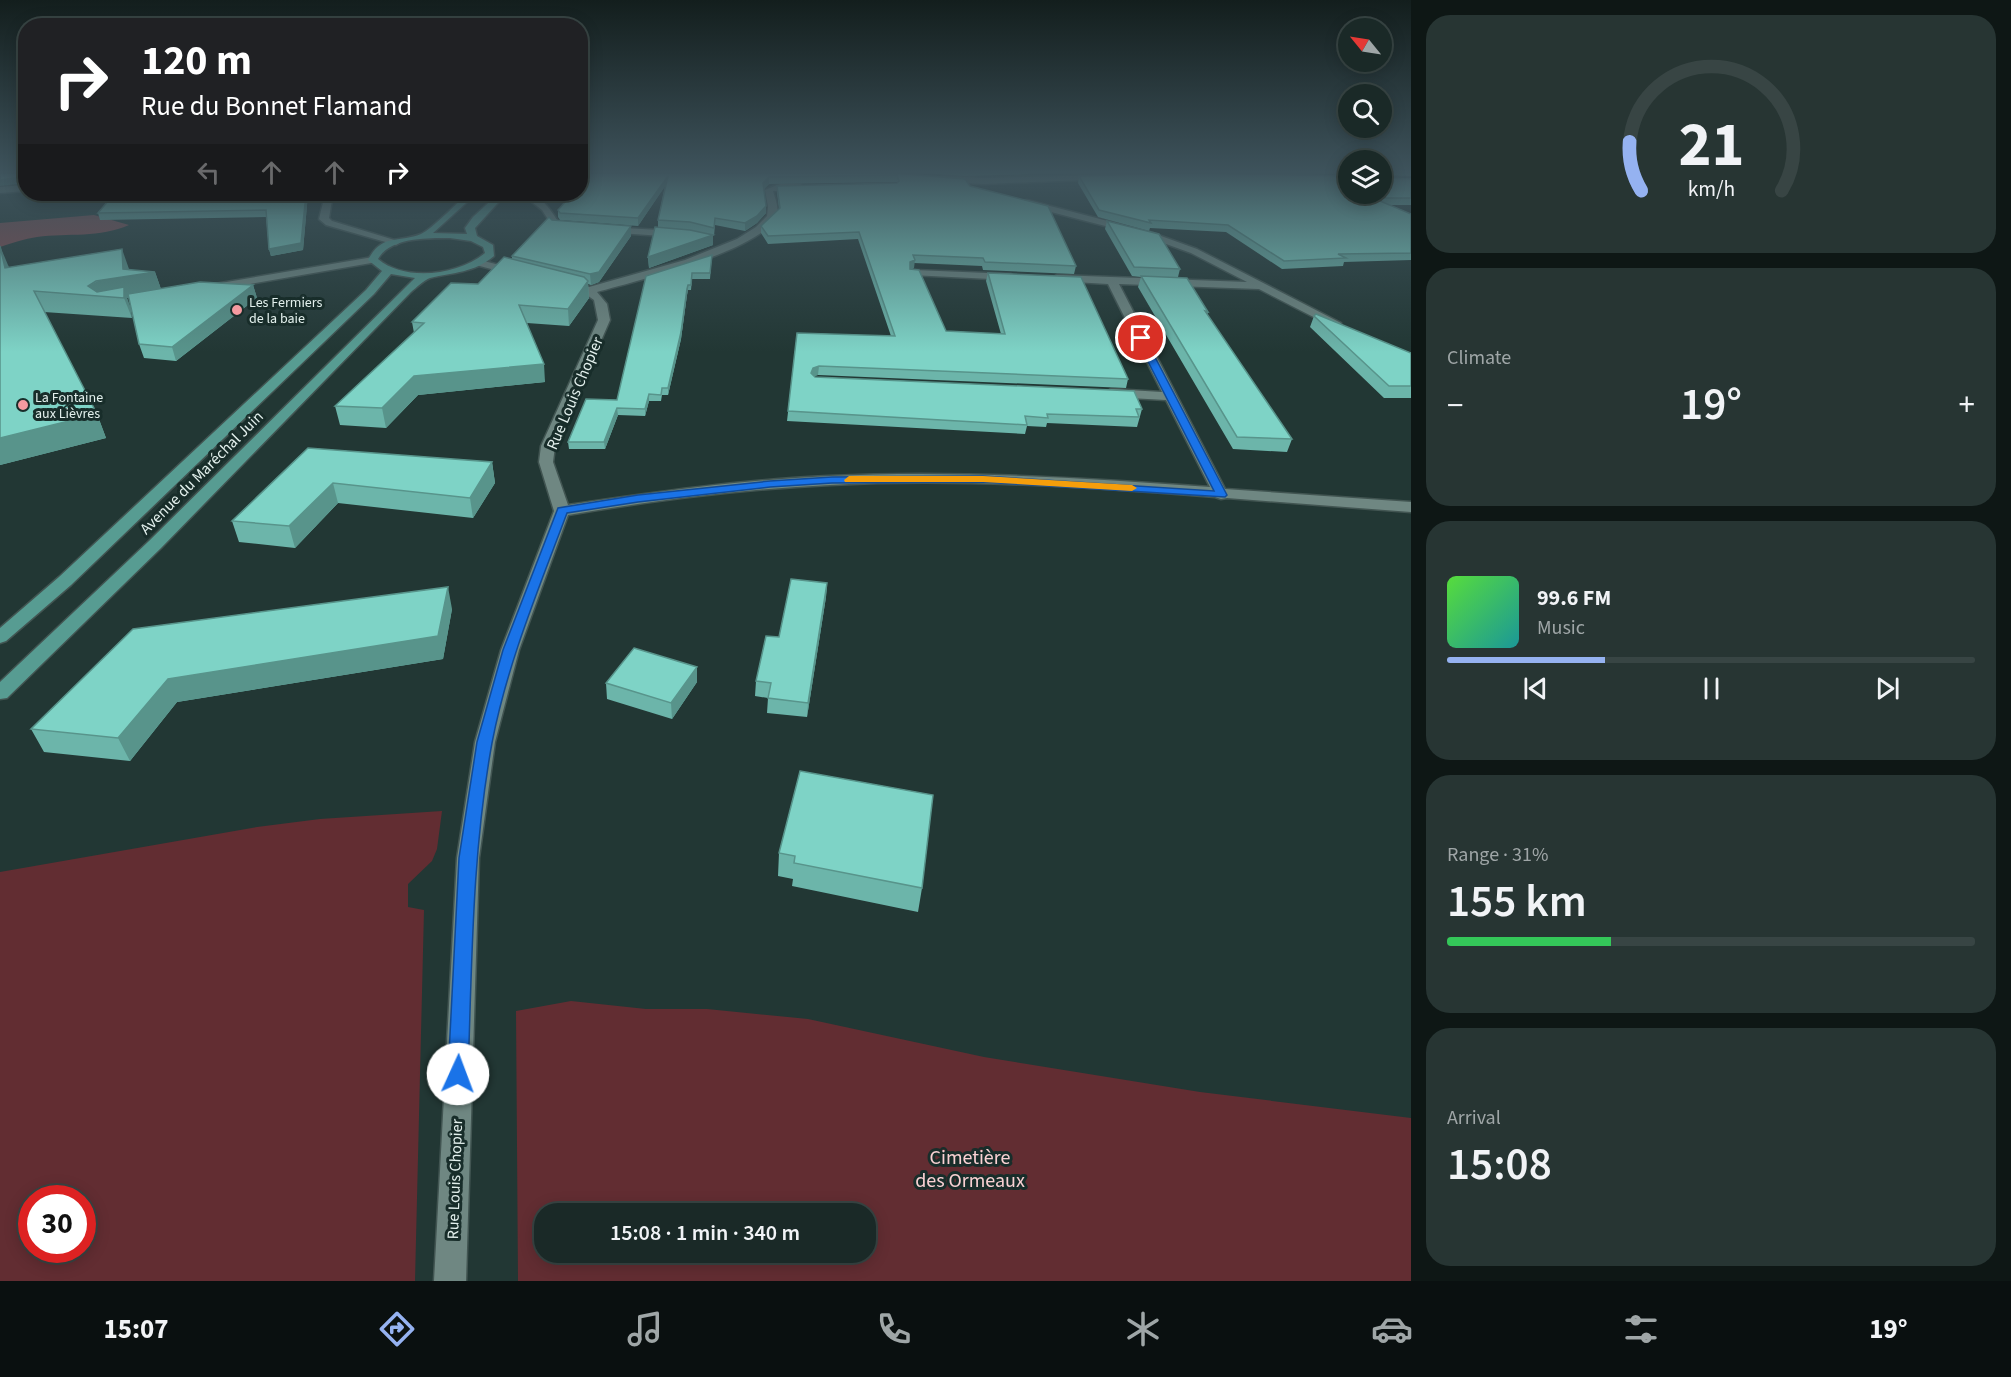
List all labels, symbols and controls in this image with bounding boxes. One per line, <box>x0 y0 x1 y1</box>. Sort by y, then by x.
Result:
north arrow <box>1338 18 1392 72</box>
map controls <box>1338 18 1392 204</box>
text: 120 m <box>141 31 252 91</box>
icon: right <box>42 42 120 120</box>
button: search <box>1338 84 1392 138</box>
text: Rue du Bonnet Flamand <box>141 87 412 126</box>
text: 21 <box>1678 101 1744 190</box>
button: layers <box>1338 150 1392 204</box>
icon: left <box>192 156 225 189</box>
icon: ahead <box>255 156 288 189</box>
icon: ahead <box>318 156 351 189</box>
icon: right <box>381 156 414 189</box>
text: km/h <box>1687 174 1735 205</box>
place label: Les Fermiers de la baie <box>249 293 323 329</box>
marker: Les Fermiers de la baie <box>230 303 244 317</box>
pin <box>1115 312 1166 363</box>
icon: arrive <box>1124 321 1157 354</box>
street label: Rue Louis Chopier <box>541 333 609 453</box>
text: Climate <box>1447 344 1511 372</box>
text: 19° <box>1680 373 1742 437</box>
text: − <box>1447 382 1463 429</box>
text: + <box>1959 382 1975 429</box>
place label: La Fontaine aux Lièvres <box>35 388 103 424</box>
marker: La Fontaine aux Lièvres <box>16 398 30 412</box>
street label: Avenue du Maréchal Juin <box>135 406 268 539</box>
text: 99.6 FM <box>1537 582 1611 614</box>
text: Music <box>1537 614 1585 642</box>
icon: previous <box>1519 672 1552 705</box>
icon: pause <box>1695 672 1728 705</box>
icon: next <box>1871 672 1904 705</box>
text: Range · 31% <box>1447 841 1548 869</box>
text: 155 km <box>1447 870 1587 934</box>
position arrow <box>426 1042 490 1106</box>
text: Arrival <box>1447 1104 1501 1132</box>
street label: Rue Louis Chopier <box>442 1118 468 1240</box>
text: 15:08 <box>1447 1133 1552 1197</box>
park label: Cimetière des Ormeaux <box>915 1144 1025 1195</box>
speed limit sign: 30 <box>18 1185 96 1263</box>
text: 15:08 · 1 min · 340 m <box>610 1217 800 1249</box>
icon: directions <box>376 1308 418 1350</box>
icon: music <box>624 1308 666 1350</box>
icon: phone <box>873 1308 915 1350</box>
icon: climate <box>1122 1308 1164 1350</box>
icon: car <box>1371 1308 1413 1350</box>
icon: filters <box>1620 1308 1662 1350</box>
text: 15:07 <box>103 1310 169 1349</box>
text: 19° <box>1869 1310 1908 1349</box>

